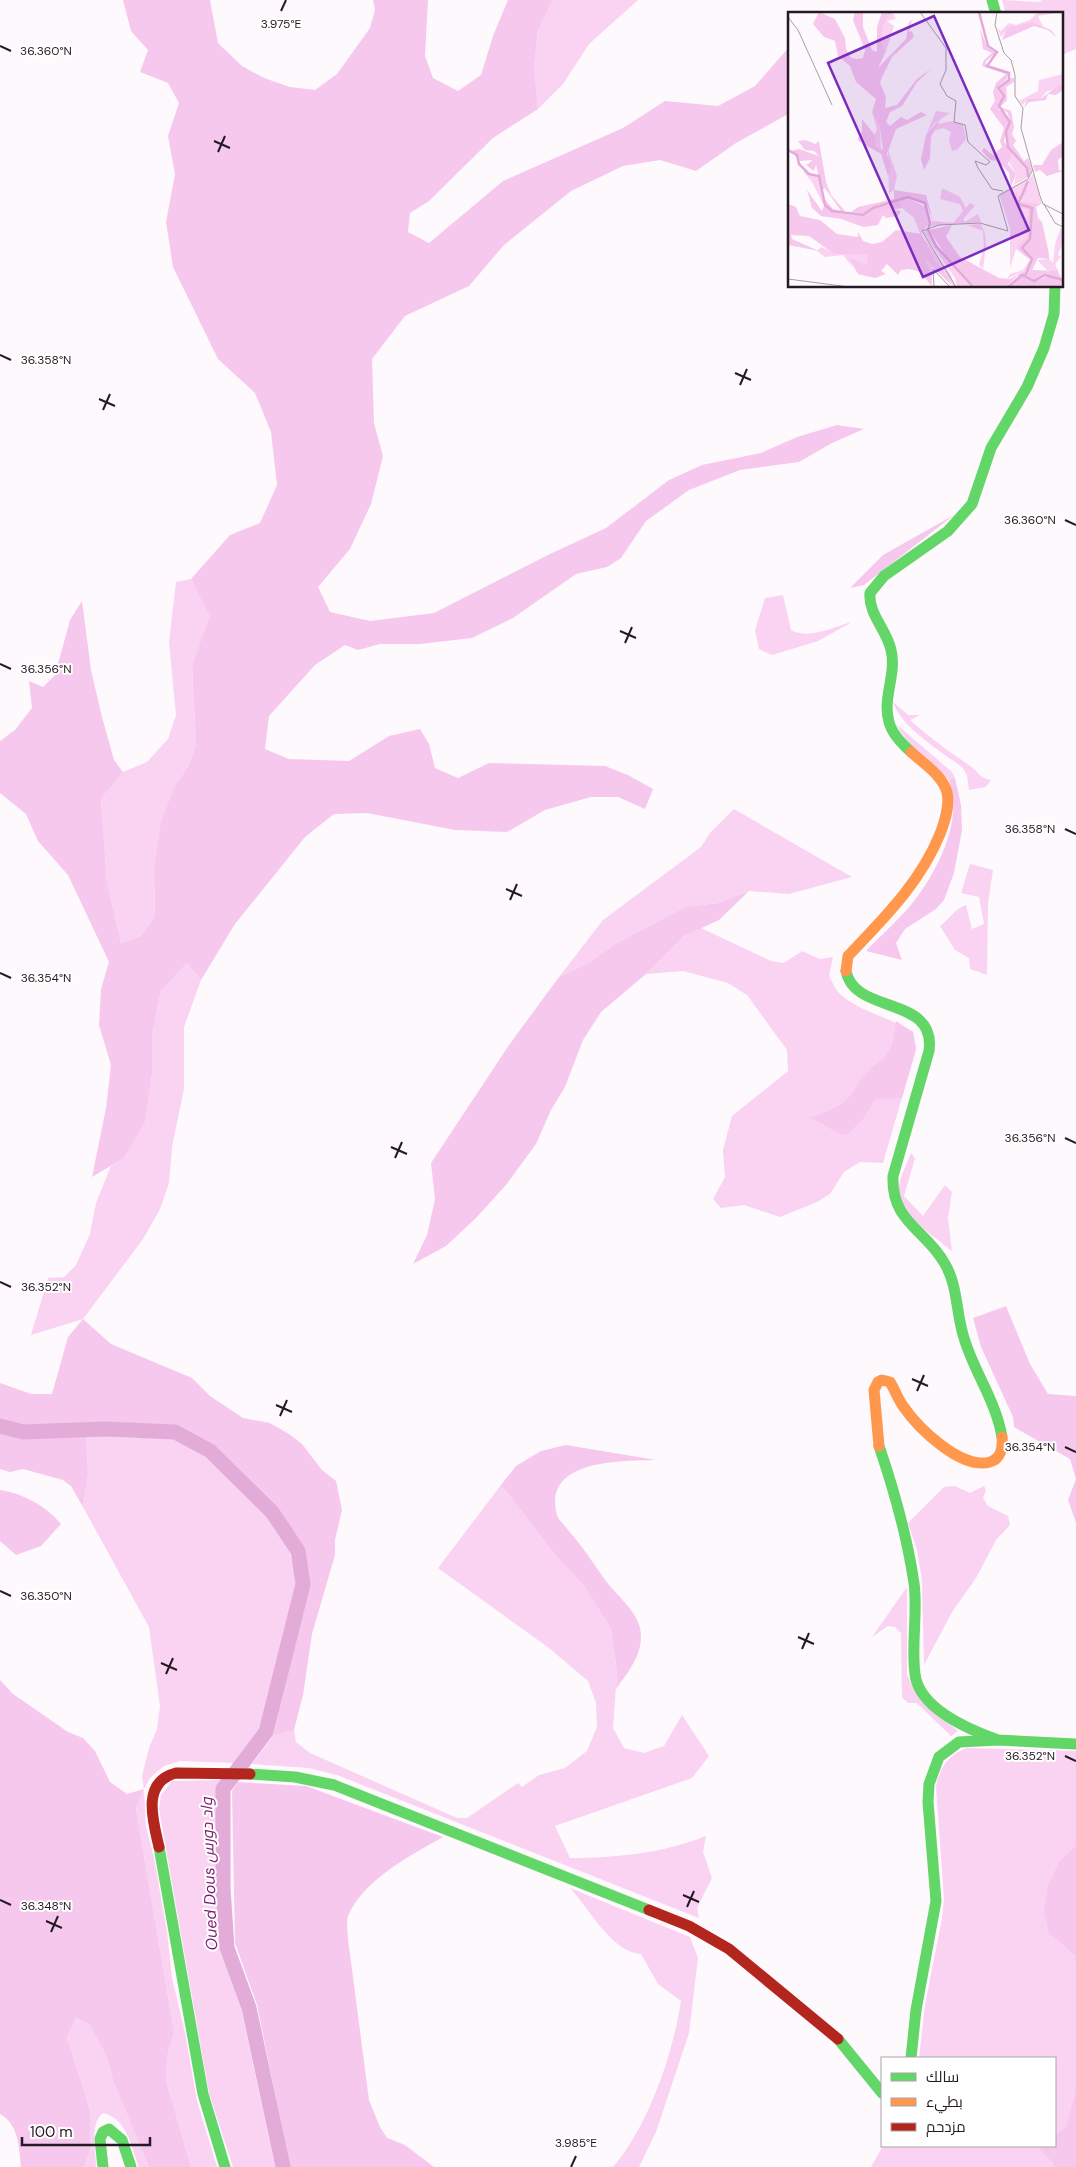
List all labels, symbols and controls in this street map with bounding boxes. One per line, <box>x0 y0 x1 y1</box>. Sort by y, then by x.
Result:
inset map <box>788 12 1064 288</box>
text: 3.975°E <box>261 16 302 32</box>
text: 36.360°N <box>20 43 72 59</box>
text: 36.358°N <box>21 352 71 368</box>
text: 36.360°N <box>1004 512 1056 528</box>
text: 36.356°N <box>21 661 71 677</box>
text: 36.358°N <box>1005 821 1055 837</box>
text: 36.354°N <box>21 970 71 986</box>
text: 36.356°N <box>1005 1130 1055 1146</box>
text: 36.352°N <box>21 1279 71 1295</box>
text: 36.354°N <box>1005 1439 1055 1455</box>
text: 36.350°N <box>20 1588 72 1604</box>
text: 36.352°N <box>1005 1748 1055 1764</box>
water label: Oued Dous واد دورس <box>196 1796 222 1951</box>
text: 36.348°N <box>21 1898 71 1914</box>
legend <box>881 2057 1056 2147</box>
text: سالك <box>926 2067 959 2087</box>
text: بطيء <box>926 2092 963 2114</box>
scale bar <box>22 2114 150 2146</box>
text: مزدحم <box>926 2117 966 2137</box>
text: 100 m <box>30 2122 73 2142</box>
text: 3.985°E <box>555 2135 597 2151</box>

